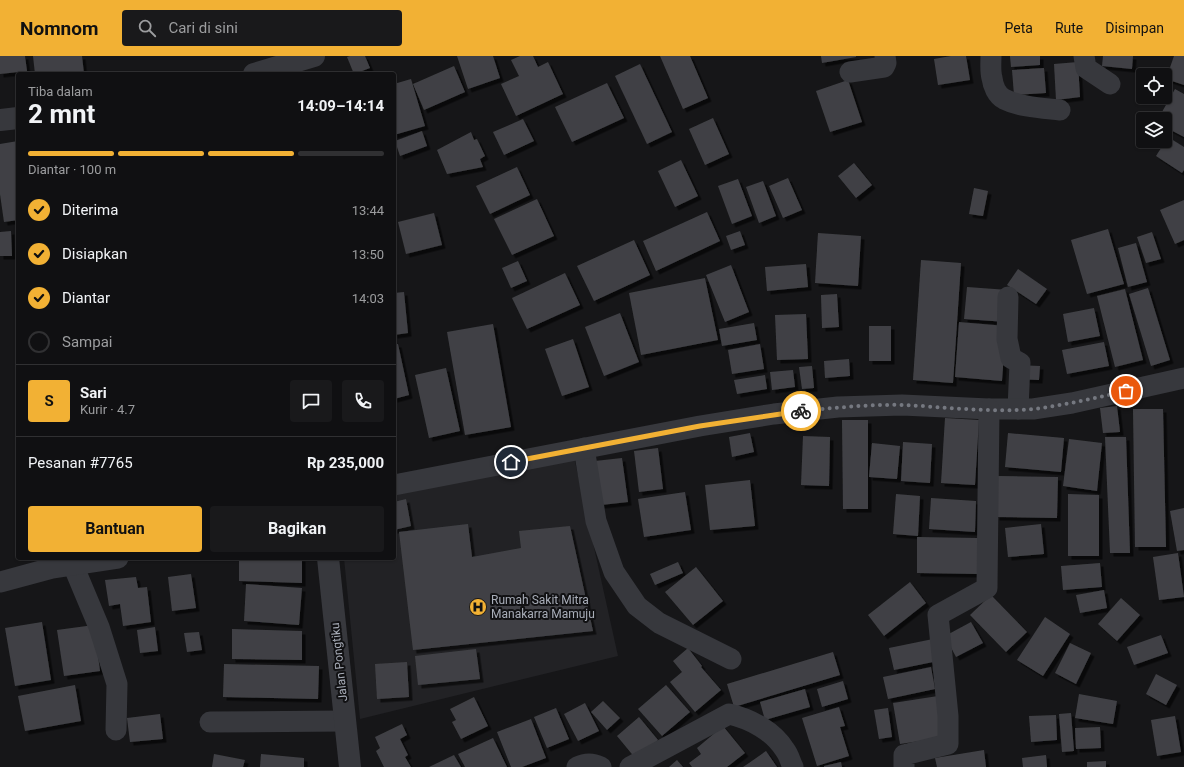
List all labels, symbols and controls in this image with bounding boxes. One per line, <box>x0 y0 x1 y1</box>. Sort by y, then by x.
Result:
search box <box>122 10 402 46</box>
text: Nomnom <box>20 17 98 40</box>
icon: search <box>136 17 158 39</box>
text: Cari di sini <box>168 19 238 37</box>
text: Peta <box>1005 20 1033 36</box>
text: Rute <box>1055 20 1083 36</box>
text: Disimpan <box>1105 20 1164 36</box>
map controls <box>1136 68 1172 148</box>
button: locate <box>1136 68 1172 104</box>
text: Tiba dalam <box>28 84 93 99</box>
text: 14:09–14:14 <box>297 97 384 115</box>
text: 2 mnt <box>28 99 95 129</box>
button: layers <box>1136 112 1172 148</box>
text: Diantar · 100 m <box>28 162 116 177</box>
icon: check <box>28 199 50 221</box>
text: Diterima <box>62 201 118 219</box>
text: 13:44 <box>352 203 384 218</box>
icon: check <box>28 243 50 265</box>
text: Disiapkan <box>62 245 128 263</box>
text: 13:50 <box>352 247 384 262</box>
icon: check <box>28 287 50 309</box>
text: Diantar <box>62 289 110 307</box>
text: 14:03 <box>352 291 384 306</box>
text: Sampai <box>62 333 112 351</box>
pin <box>1109 374 1143 408</box>
button: chat <box>290 380 332 422</box>
button: phone <box>342 380 384 422</box>
icon: bag <box>1115 380 1137 402</box>
text: Sari <box>80 384 107 402</box>
courier <box>781 391 821 431</box>
text: S <box>44 392 54 410</box>
icon: bike <box>790 400 812 422</box>
text: Kurir · 4.7 <box>80 402 135 417</box>
pin <box>494 445 528 479</box>
icon: home <box>500 451 522 473</box>
text: Pesanan #7765 <box>28 454 133 472</box>
text: Rp 235,000 <box>307 454 384 472</box>
button: Bantuan <box>28 506 202 552</box>
button: Bagikan <box>210 506 384 552</box>
place label: Rumah Sakit Mitra Manakarra Mamuju <box>491 593 595 621</box>
hospital icon: Rumah Sakit Mitra Manakarra Mamuju <box>468 597 488 617</box>
street label: Jalan Pongtiku <box>328 622 350 702</box>

